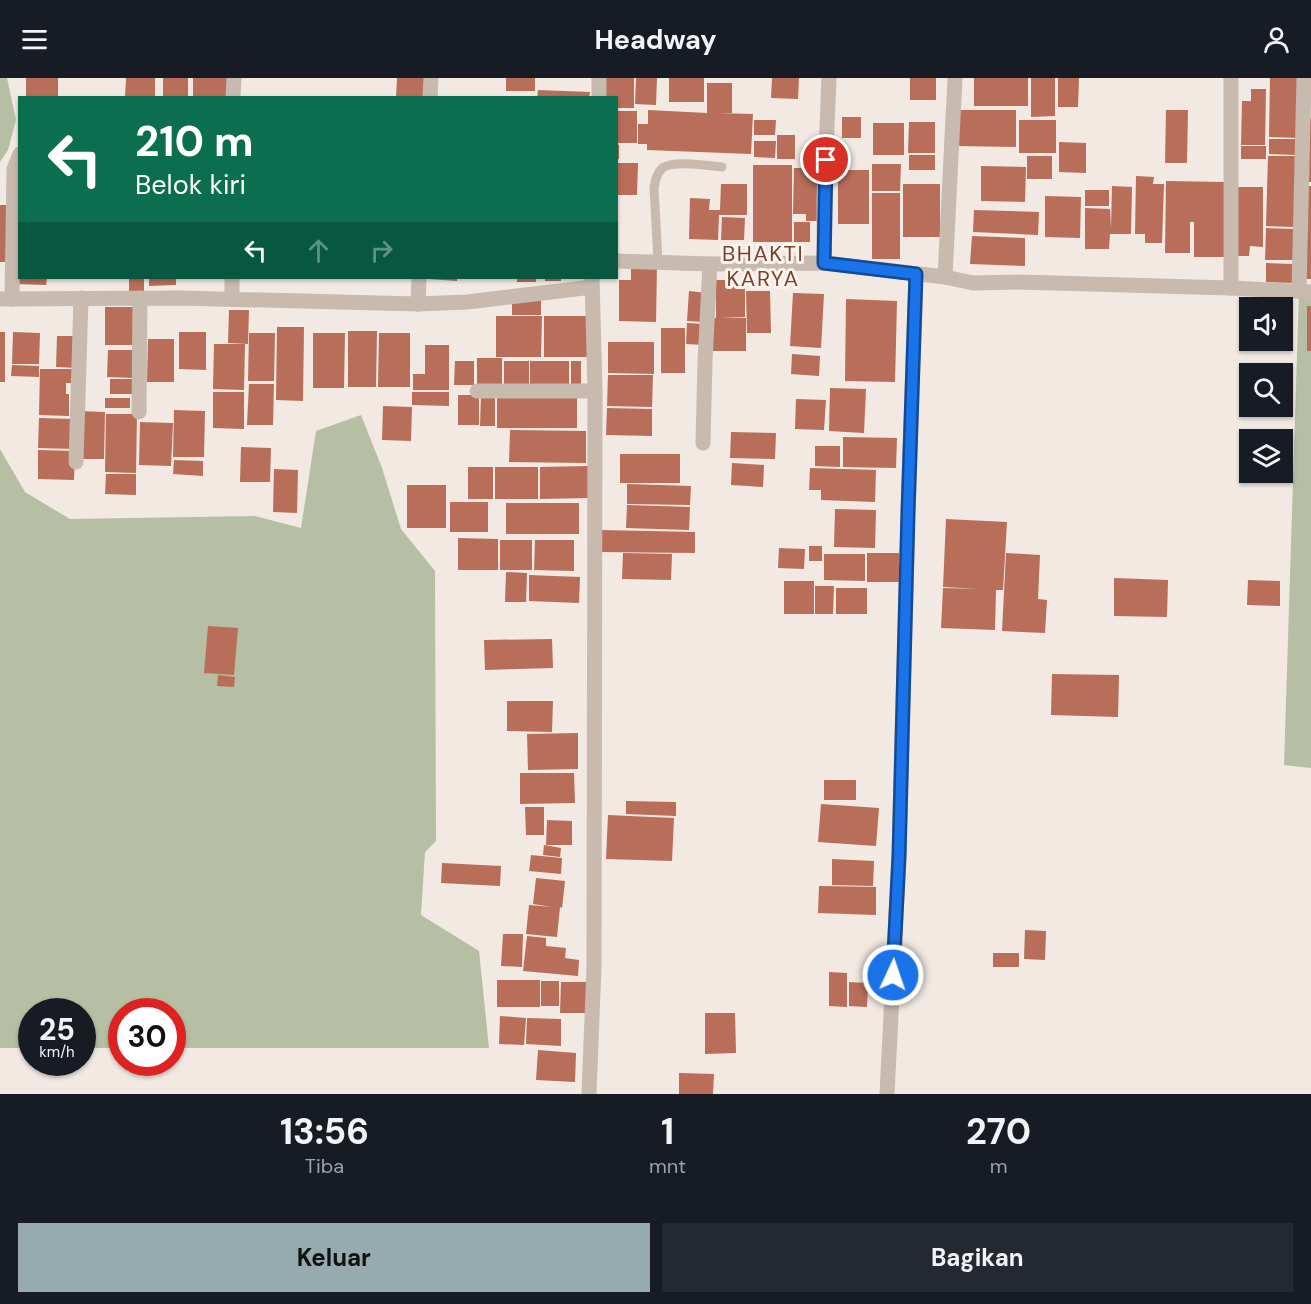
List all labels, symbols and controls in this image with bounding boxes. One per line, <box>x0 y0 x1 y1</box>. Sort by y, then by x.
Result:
text: Headway <box>594 22 717 57</box>
icon: menu <box>18 23 51 56</box>
icon: person <box>1260 23 1293 56</box>
text: 210 m <box>135 114 253 169</box>
icon: left <box>36 120 114 198</box>
pin <box>800 134 851 185</box>
icon: arrive <box>809 143 842 176</box>
text: Belok kiri <box>135 167 246 202</box>
icon: left <box>239 234 272 267</box>
icon: ahead <box>302 234 335 267</box>
icon: right <box>365 234 398 267</box>
district label: BHAKTI KARYA <box>722 239 804 293</box>
map controls <box>1239 297 1293 483</box>
button: sound <box>1239 297 1293 351</box>
button: search <box>1239 363 1293 417</box>
button: layers <box>1239 429 1293 483</box>
position arrow <box>861 943 925 1007</box>
speed limit sign: 30 <box>108 998 186 1076</box>
text: 25 <box>39 1010 75 1049</box>
text: km/h <box>39 1042 75 1062</box>
text: 13:56 <box>280 1108 369 1155</box>
text: 1 <box>661 1108 674 1155</box>
text: 270 <box>966 1108 1031 1155</box>
text: Tiba <box>305 1153 344 1179</box>
text: mnt <box>649 1153 686 1179</box>
text: m <box>990 1153 1007 1179</box>
button: Keluar <box>18 1223 650 1292</box>
button: Bagikan <box>662 1223 1293 1292</box>

